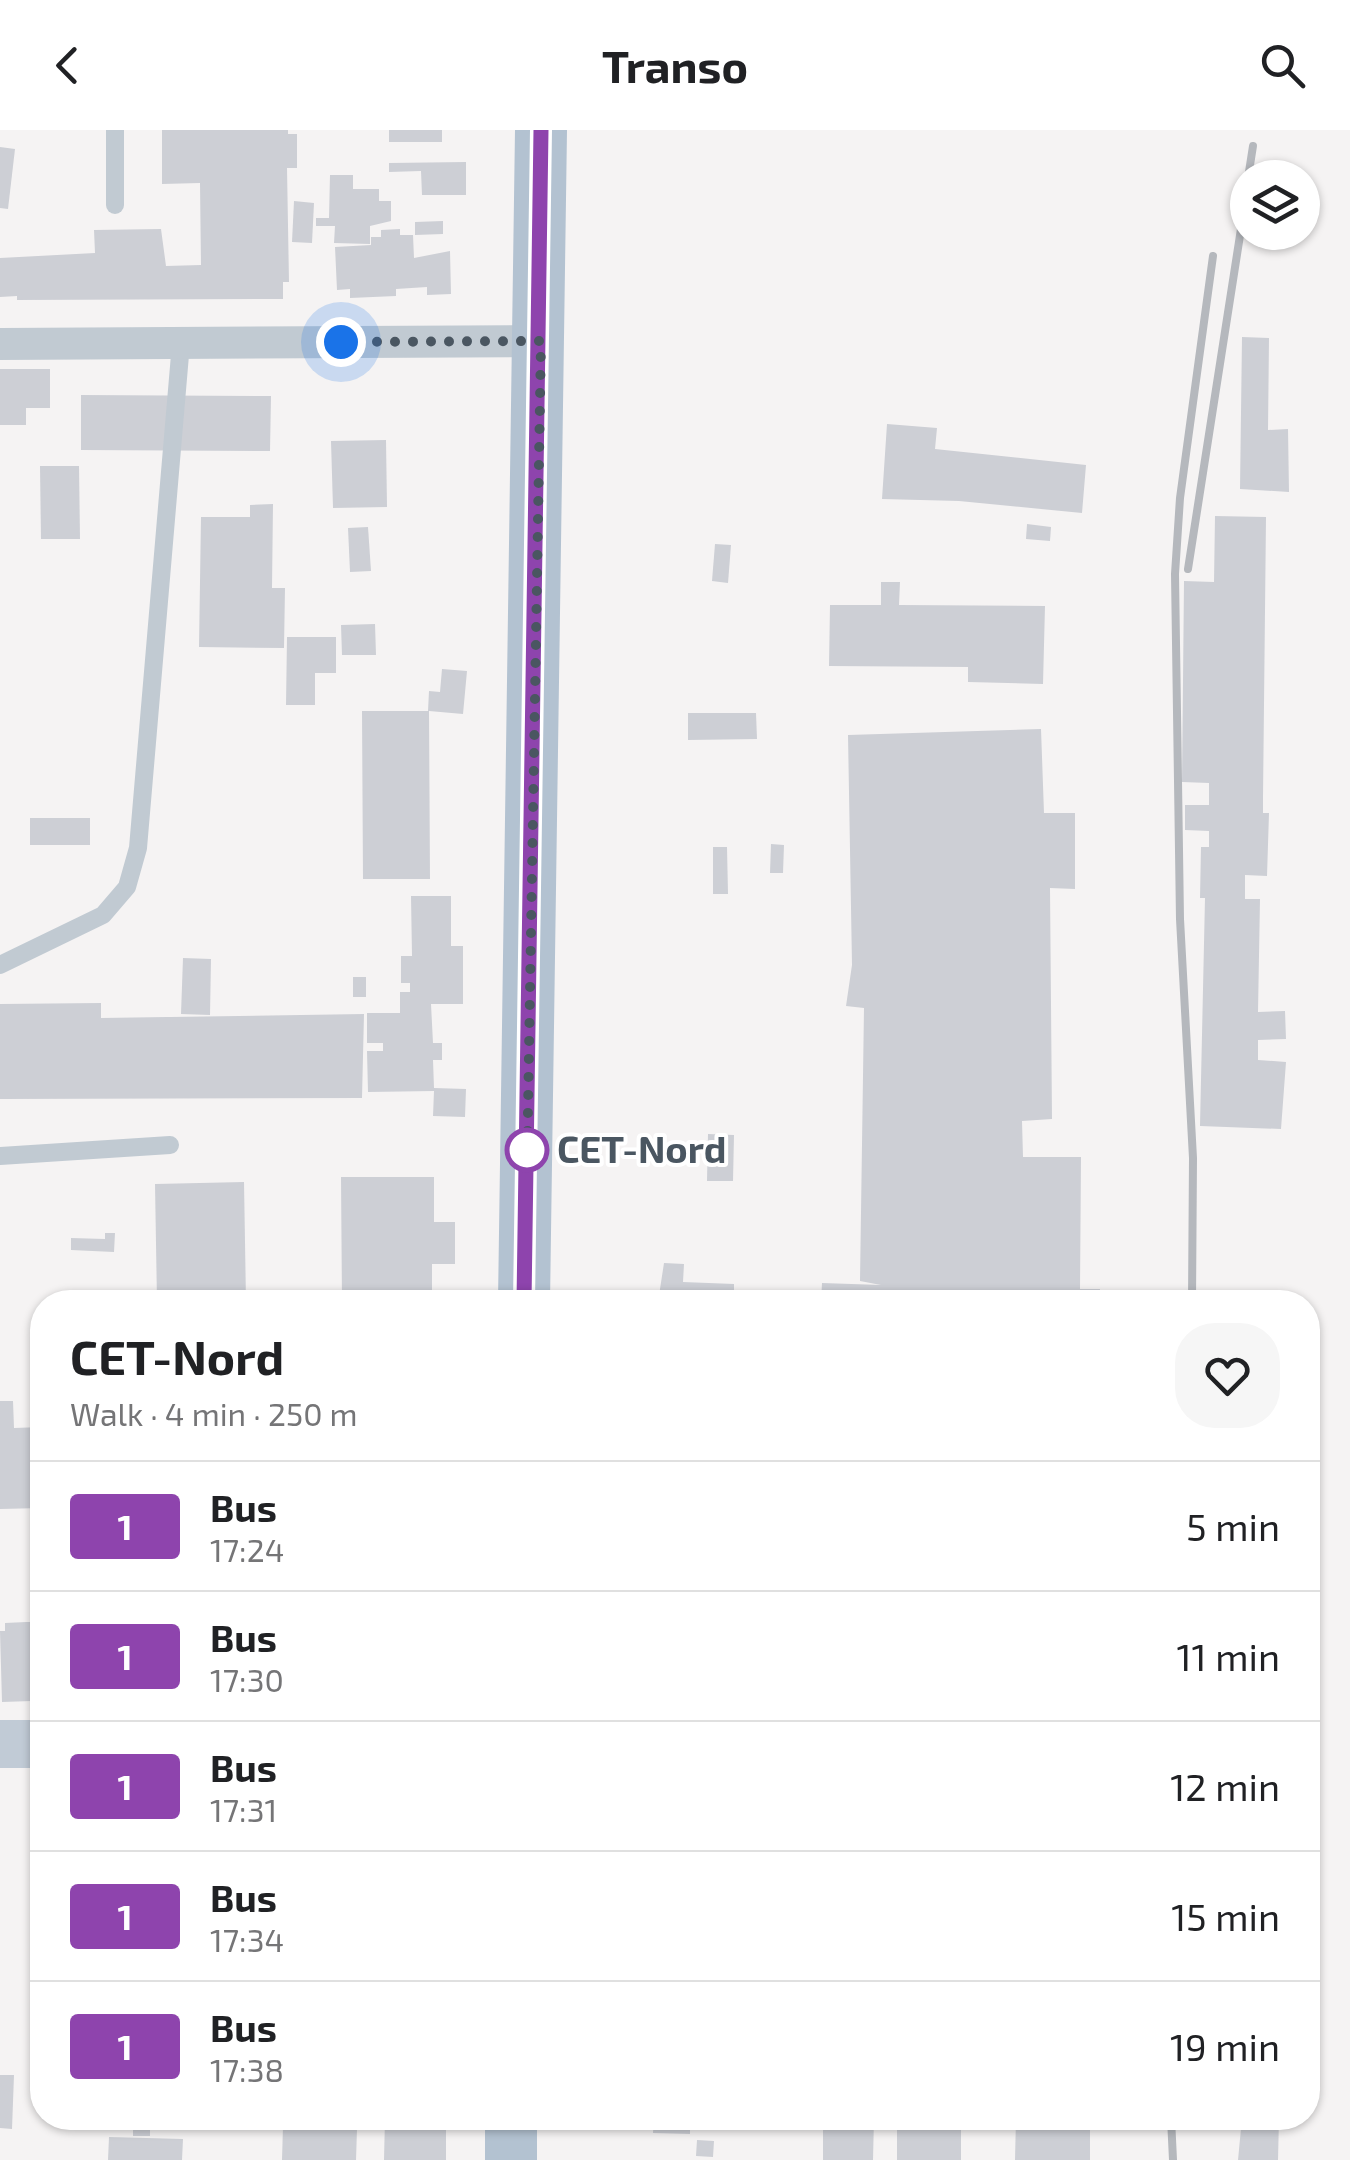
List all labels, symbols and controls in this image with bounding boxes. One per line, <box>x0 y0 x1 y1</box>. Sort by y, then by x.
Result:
icon: back <box>40 38 95 93</box>
text: Transo <box>602 38 748 92</box>
icon: search <box>1255 38 1310 93</box>
map controls <box>1230 160 1320 250</box>
button: layers <box>1230 160 1320 250</box>
your location <box>316 317 366 367</box>
place label: CET-Nord <box>557 1125 726 1171</box>
marker: CET-Nord <box>506 1129 548 1171</box>
button: heart <box>1175 1323 1280 1428</box>
text: CET-Nord <box>70 1327 284 1385</box>
text: Walk · 4 min · 250 m <box>70 1394 358 1432</box>
text: Bus <box>210 1484 277 1530</box>
text: 5 min <box>1186 1503 1280 1549</box>
text: 1 <box>117 1505 133 1547</box>
text: 17:24 <box>210 1530 284 1568</box>
text: Bus <box>210 1614 277 1660</box>
text: 11 min <box>1176 1633 1280 1679</box>
text: 1 <box>117 1635 133 1677</box>
text: 17:30 <box>210 1660 284 1698</box>
text: Bus <box>210 1744 277 1790</box>
text: 12 min <box>1170 1763 1280 1809</box>
text: 1 <box>117 1765 133 1807</box>
text: 17:31 <box>210 1790 277 1828</box>
text: Bus <box>210 1874 277 1920</box>
text: 15 min <box>1171 1893 1280 1939</box>
text: 1 <box>117 1895 133 1937</box>
text: 17:34 <box>210 1920 284 1958</box>
text: Bus <box>210 2004 277 2050</box>
text: 19 min <box>1170 2023 1280 2069</box>
text: 1 <box>117 2025 133 2067</box>
text: 17:38 <box>210 2050 284 2088</box>

